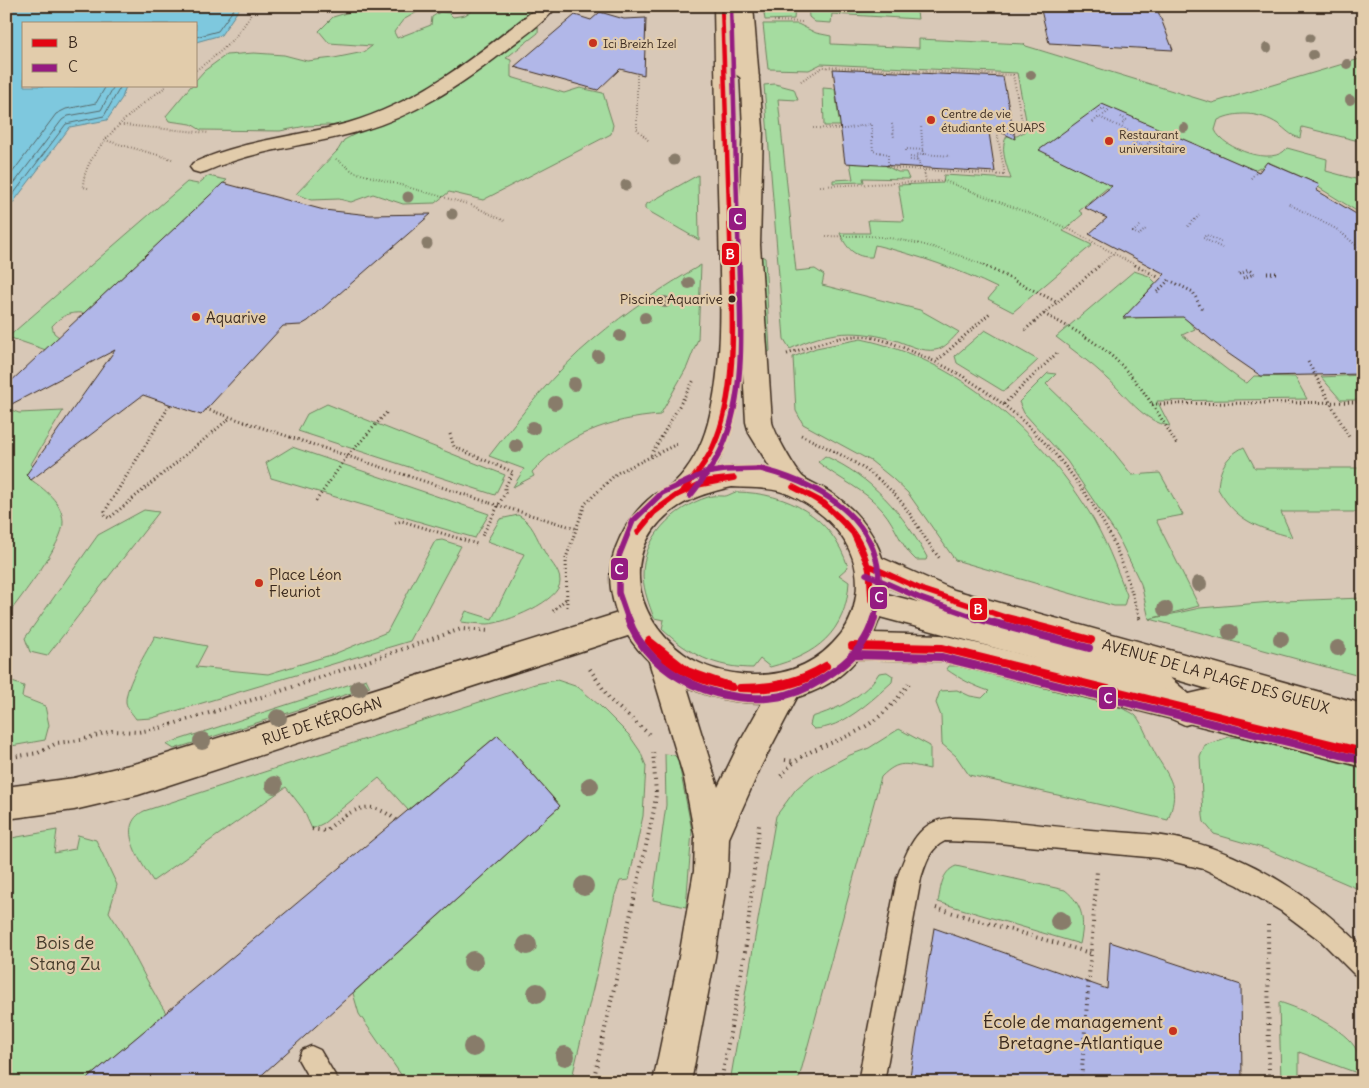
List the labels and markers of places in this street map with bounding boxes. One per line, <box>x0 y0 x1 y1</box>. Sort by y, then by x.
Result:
place label: Ici Breizh Izel <box>603 36 677 51</box>
marker: Ici Breizh Izel <box>587 37 599 49</box>
place label: Centre de vie étudiante et SUAPS <box>941 106 1045 135</box>
marker: Centre de vie étudiante et SUAPS <box>925 114 937 126</box>
place label: Restaurant universitaire <box>1119 127 1186 156</box>
marker: Restaurant universitaire <box>1103 135 1115 147</box>
place label: Piscine Aquarive <box>620 290 723 308</box>
marker: Piscine Aquarive <box>727 294 737 304</box>
place label: Aquarive <box>206 308 266 327</box>
marker: Aquarive <box>190 311 202 323</box>
place label: Place Léon Fleuriot <box>269 565 342 601</box>
marker: Place Léon Fleuriot <box>253 577 265 589</box>
place label: École de management Bretagne-Atlantique <box>983 1010 1163 1054</box>
marker: École de management Bretagne-Atlantique <box>1167 1025 1179 1037</box>

